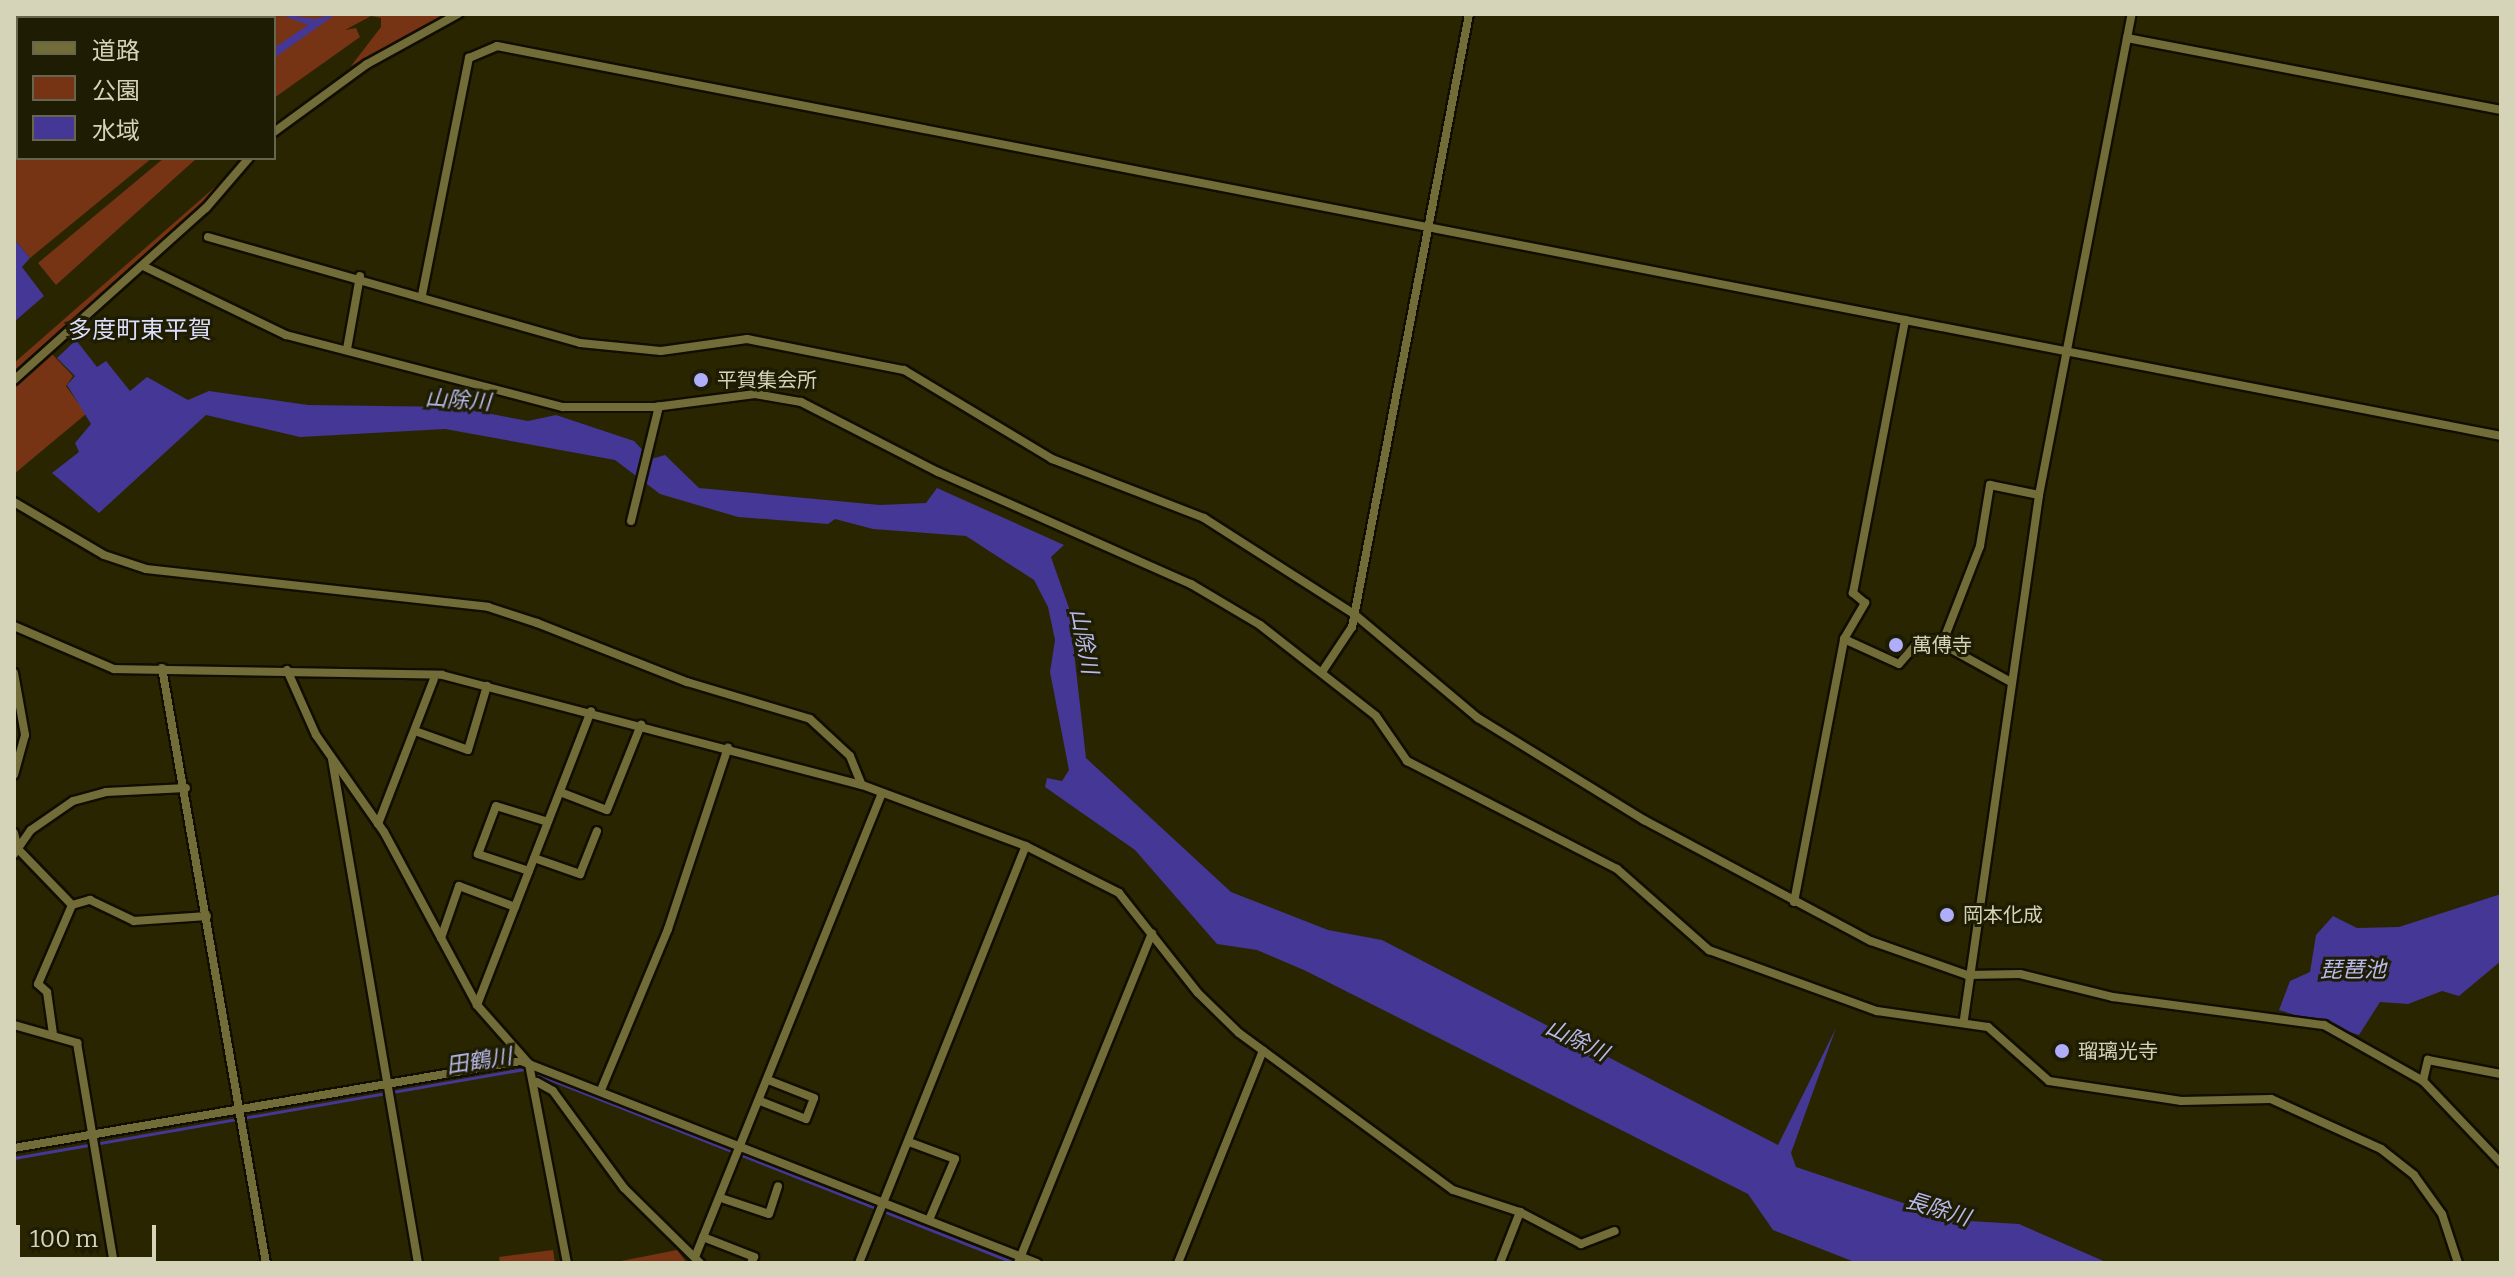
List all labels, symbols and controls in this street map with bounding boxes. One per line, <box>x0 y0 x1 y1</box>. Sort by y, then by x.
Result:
legend <box>16 16 276 160</box>
text: 道路 <box>92 37 140 65</box>
text: 公園 <box>92 77 140 105</box>
text: 水域 <box>92 117 140 145</box>
district label: 多度町東平賀 <box>68 317 212 345</box>
place label: 平賀集会所 <box>717 368 817 392</box>
marker: 平賀集会所 <box>692 371 710 389</box>
water label: 山除川 <box>424 385 492 415</box>
water label: 山除川 <box>1065 606 1103 676</box>
place label: 萬傅寺 <box>1912 633 1972 657</box>
marker: 萬傅寺 <box>1887 636 1905 654</box>
place label: 岡本化成 <box>1963 903 2043 927</box>
marker: 岡本化成 <box>1938 906 1956 924</box>
water label: 琵琶池 <box>2320 957 2386 983</box>
water label: 山除川 <box>1542 1014 1612 1066</box>
place label: 瑠璃光寺 <box>2078 1039 2158 1063</box>
marker: 瑠璃光寺 <box>2053 1042 2071 1060</box>
water label: 田鶴川 <box>444 1043 514 1079</box>
water label: 長除川 <box>1903 1187 1973 1231</box>
scale bar <box>20 1209 160 1259</box>
text: 100 m <box>30 1225 98 1253</box>

